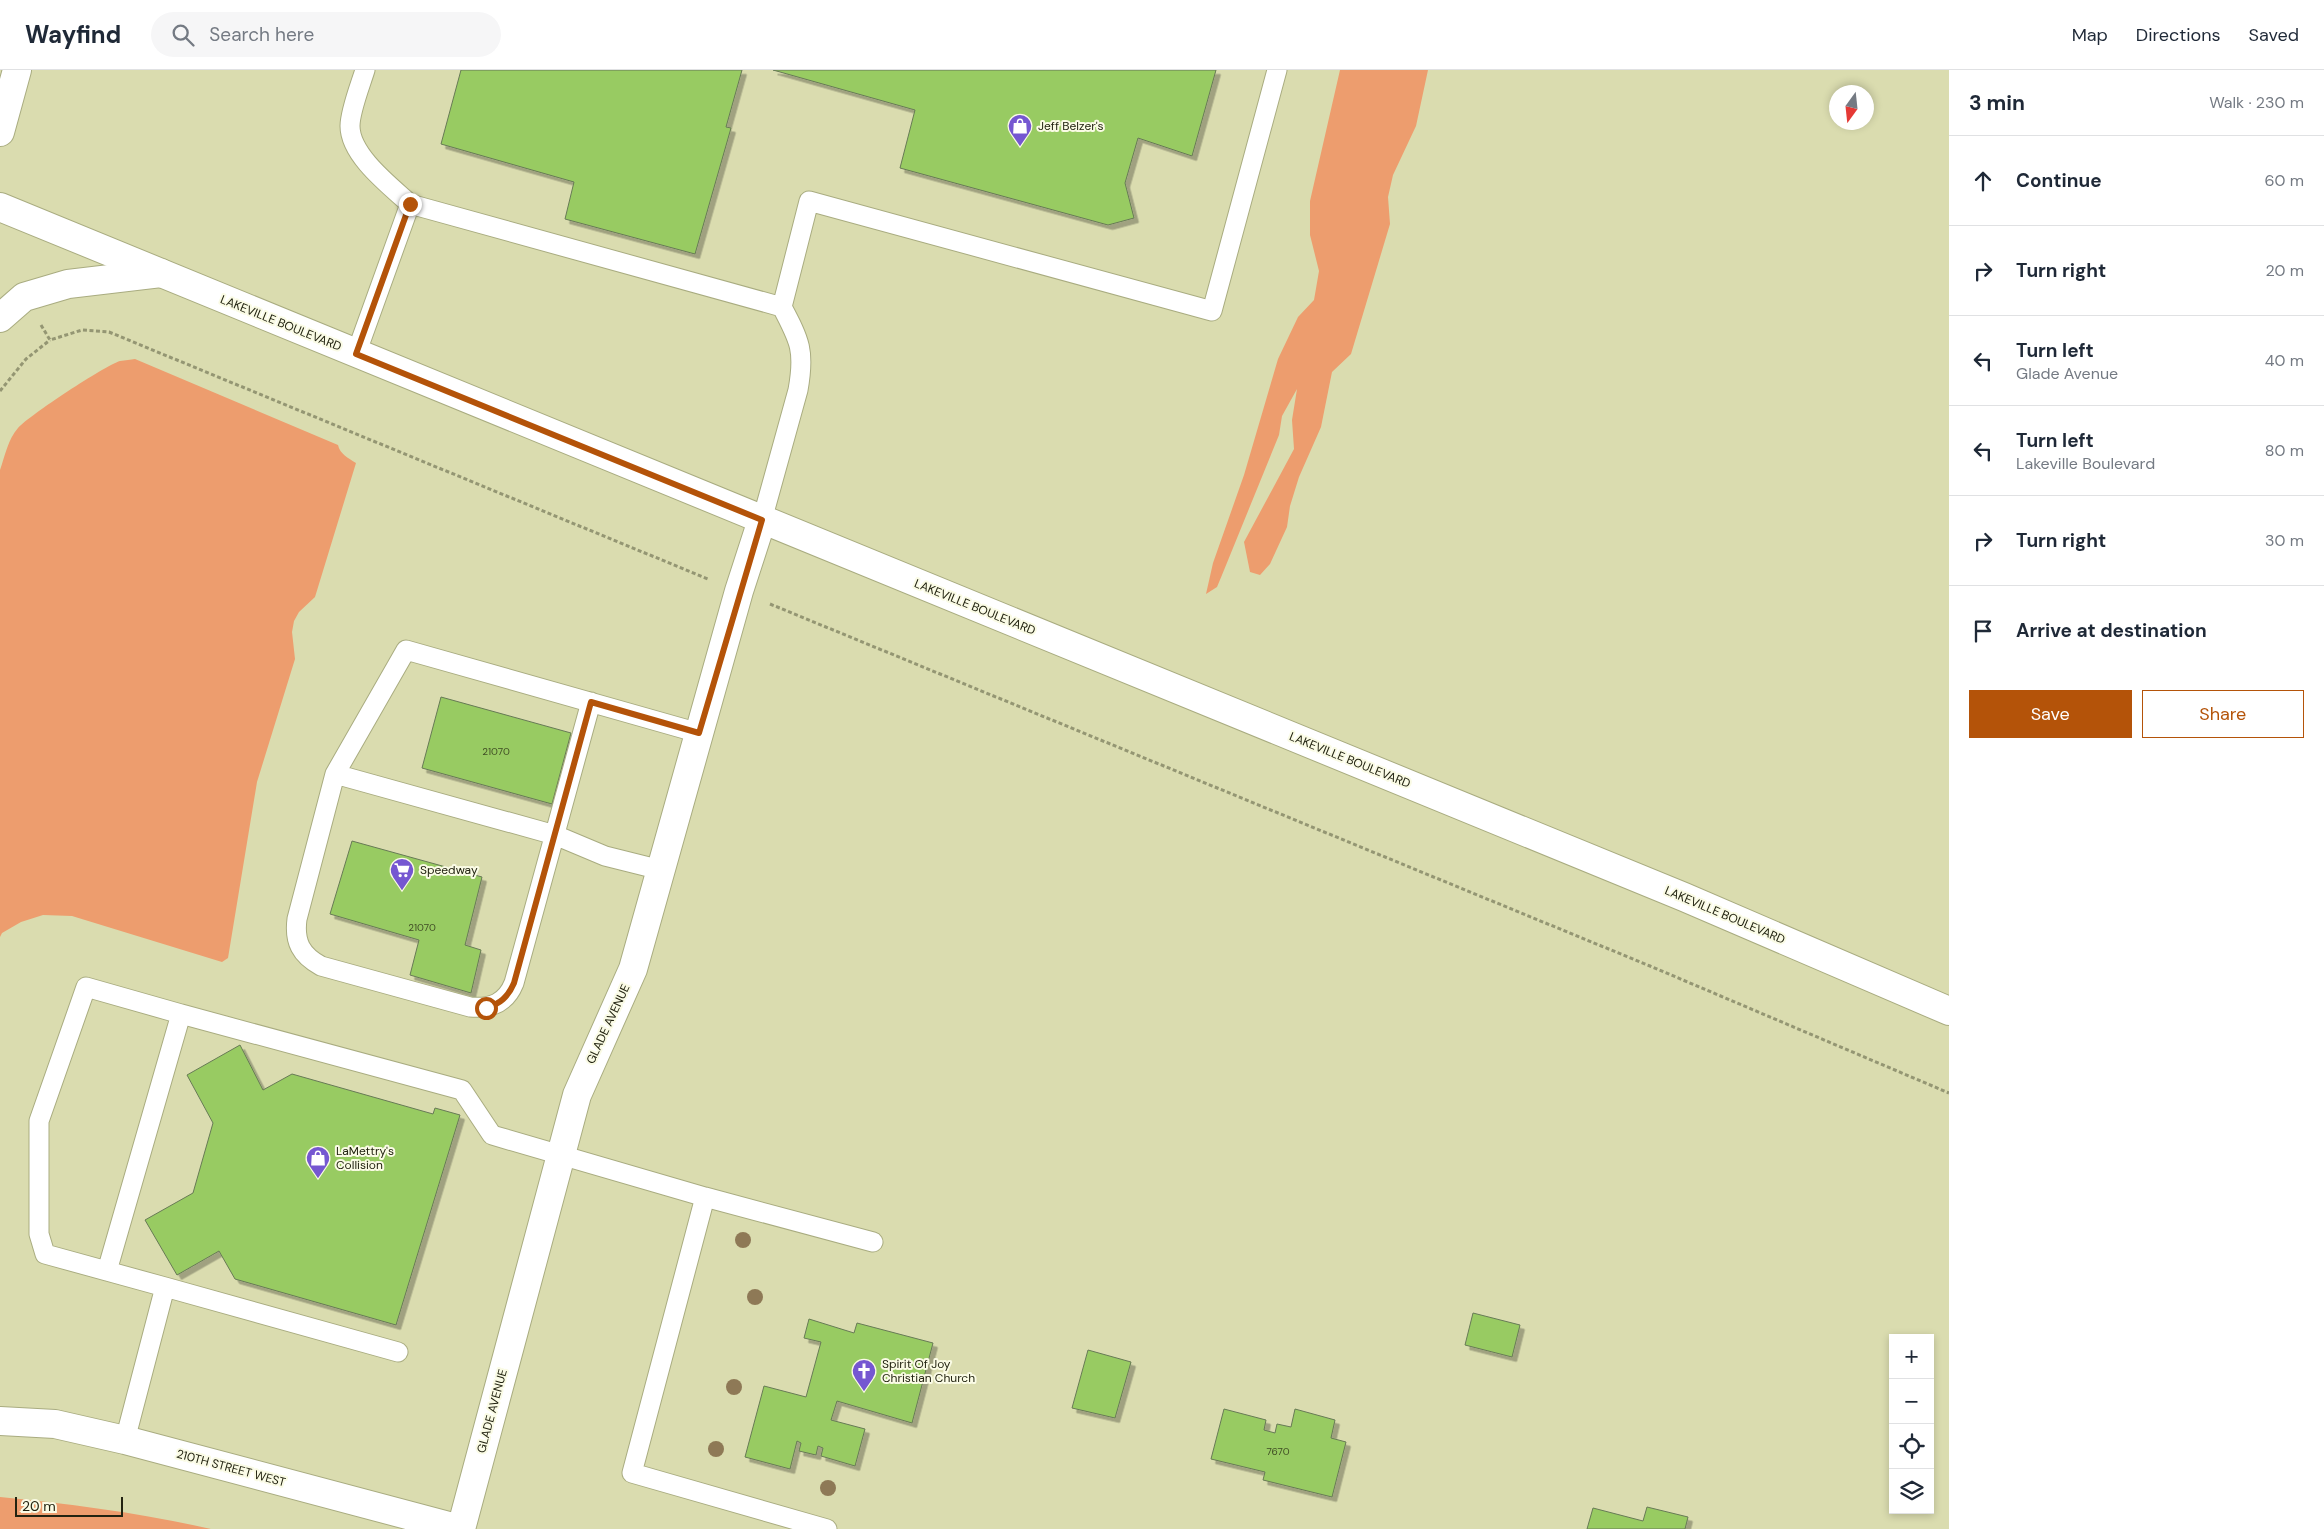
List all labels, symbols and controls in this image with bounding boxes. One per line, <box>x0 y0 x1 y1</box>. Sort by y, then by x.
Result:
search box <box>151 12 501 57</box>
text: Wayfind <box>25 19 121 50</box>
icon: search <box>169 21 197 49</box>
text: Search here <box>209 22 314 47</box>
text: Map <box>2072 23 2108 47</box>
text: Directions <box>2136 23 2221 47</box>
text: Saved <box>2249 23 2299 47</box>
north arrow <box>1829 85 1874 130</box>
text: 3 min <box>1969 89 2025 117</box>
text: Walk · 230 m <box>2209 92 2304 113</box>
shop icon: Jeff Belzer's <box>1007 113 1033 147</box>
place label: Jeff Belzer's <box>1038 118 1104 134</box>
icon: ahead <box>1969 167 1997 195</box>
text: Continue <box>2016 168 2102 193</box>
text: 60 m <box>2264 170 2304 191</box>
route end <box>399 193 422 216</box>
icon: right <box>1969 257 1997 285</box>
text: Turn right <box>2016 258 2106 283</box>
text: 20 m <box>2265 260 2304 281</box>
street label: LAKEVILLE BOULEVARD <box>218 291 344 355</box>
text: Turn left <box>2016 338 2094 363</box>
icon: left <box>1969 347 1997 375</box>
text: 40 m <box>2265 350 2304 371</box>
text: Glade Avenue <box>2016 363 2118 384</box>
text: Turn left <box>2016 428 2094 453</box>
icon: left <box>1969 437 1997 465</box>
text: 80 m <box>2265 440 2304 461</box>
text: Lakeville Boulevard <box>2016 453 2155 474</box>
icon: right <box>1969 527 1997 555</box>
text: Turn right <box>2016 528 2106 553</box>
text: 30 m <box>2265 530 2304 551</box>
street label: LAKEVILLE BOULEVARD <box>912 575 1038 639</box>
icon: arrive <box>1969 617 1997 645</box>
text: Arrive at destination <box>2016 618 2207 643</box>
button: Save <box>1969 690 2132 738</box>
button: Share <box>2142 690 2304 738</box>
street label: LAKEVILLE BOULEVARD <box>1287 728 1413 792</box>
house number: 21070 <box>482 745 510 758</box>
supermarket icon: Speedway <box>389 857 415 891</box>
place label: Speedway <box>420 862 478 878</box>
street label: LAKEVILLE BOULEVARD <box>1662 882 1788 948</box>
house number: 21070 <box>408 921 436 934</box>
street label: GLADE AVENUE <box>583 981 634 1066</box>
route start <box>475 997 498 1020</box>
place label: LaMettry's Collision <box>336 1143 394 1173</box>
shop icon: LaMettry's Collision <box>305 1145 331 1179</box>
map controls <box>1889 1334 1934 1514</box>
button: + <box>1889 1334 1934 1379</box>
place label: Spirit Of Joy Christian Church <box>882 1356 975 1386</box>
church icon: Spirit Of Joy Christian Church <box>851 1358 877 1392</box>
street label: GLADE AVENUE <box>473 1367 511 1455</box>
button: − <box>1889 1379 1934 1424</box>
button: locate <box>1889 1424 1934 1469</box>
house number: 7670 <box>1266 1445 1290 1458</box>
street label: 210TH STREET WEST <box>175 1446 288 1490</box>
button: layers <box>1889 1469 1934 1514</box>
scale bar <box>15 1494 122 1517</box>
text: 20 m <box>22 1497 56 1515</box>

